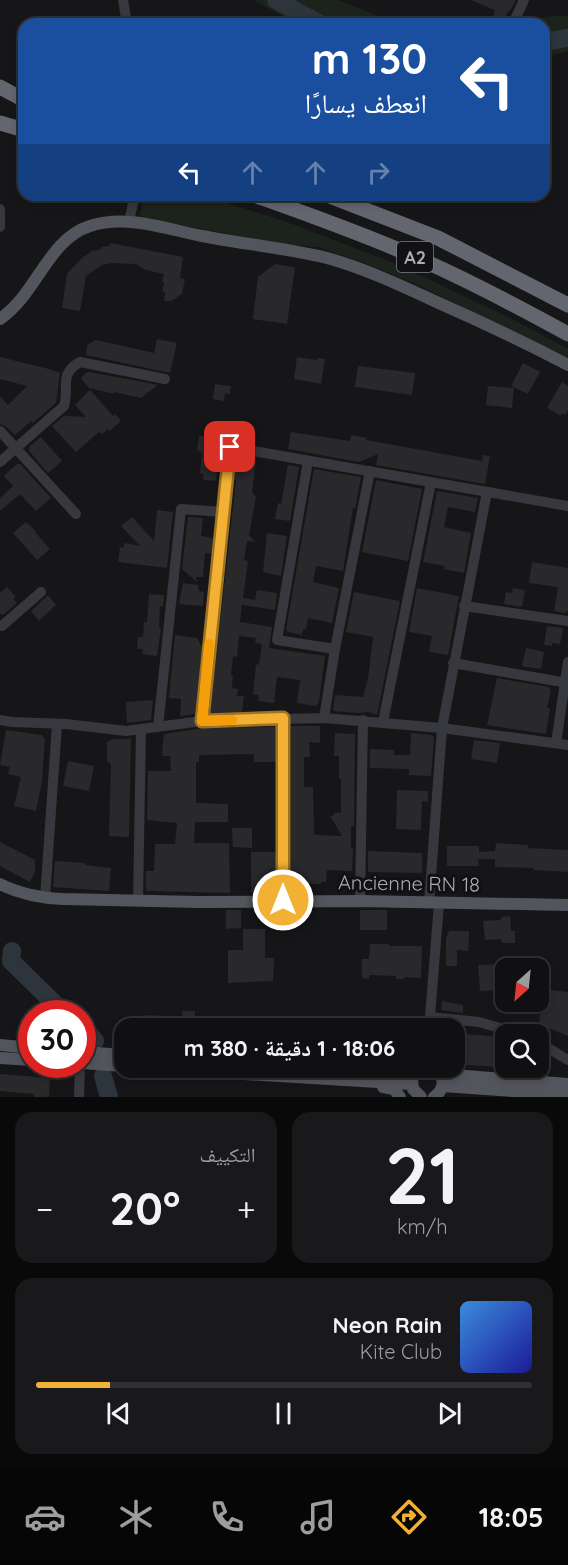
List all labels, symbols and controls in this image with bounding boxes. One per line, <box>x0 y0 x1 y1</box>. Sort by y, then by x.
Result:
text: 130 m <box>312 32 427 85</box>
icon: left <box>448 42 526 120</box>
text: انعطف يسارًا <box>305 86 427 120</box>
icon: left <box>173 156 206 189</box>
icon: ahead <box>236 156 269 189</box>
icon: ahead <box>299 156 332 189</box>
icon: right <box>362 156 395 189</box>
road number: A2 <box>397 242 433 272</box>
pin <box>204 421 255 472</box>
icon: arrive <box>213 430 246 463</box>
position arrow <box>251 868 315 932</box>
street label: Ancienne RN 18 <box>338 869 480 897</box>
north arrow <box>495 958 549 1012</box>
map controls <box>495 958 549 1078</box>
speed limit sign: 30 <box>18 1000 96 1078</box>
button: search <box>495 1024 549 1078</box>
text: 18:06 · 1 دقيقة · 380 m <box>184 1034 395 1062</box>
text: 21 <box>385 1126 460 1224</box>
text: التكييف <box>199 1142 256 1167</box>
text: 20° <box>110 1180 180 1236</box>
text: − <box>36 1188 53 1229</box>
text: + <box>237 1188 255 1229</box>
text: km/h <box>397 1214 448 1239</box>
text: Neon Rain <box>333 1311 442 1339</box>
text: Kite Club <box>360 1339 442 1364</box>
icon: previous <box>102 1397 135 1430</box>
icon: pause <box>267 1397 300 1430</box>
icon: next <box>433 1397 466 1430</box>
icon: car <box>24 1496 66 1538</box>
icon: climate <box>115 1496 157 1538</box>
icon: phone <box>206 1496 248 1538</box>
icon: music <box>297 1496 339 1538</box>
icon: directions <box>388 1496 430 1538</box>
text: 18:05 <box>479 1500 544 1534</box>

